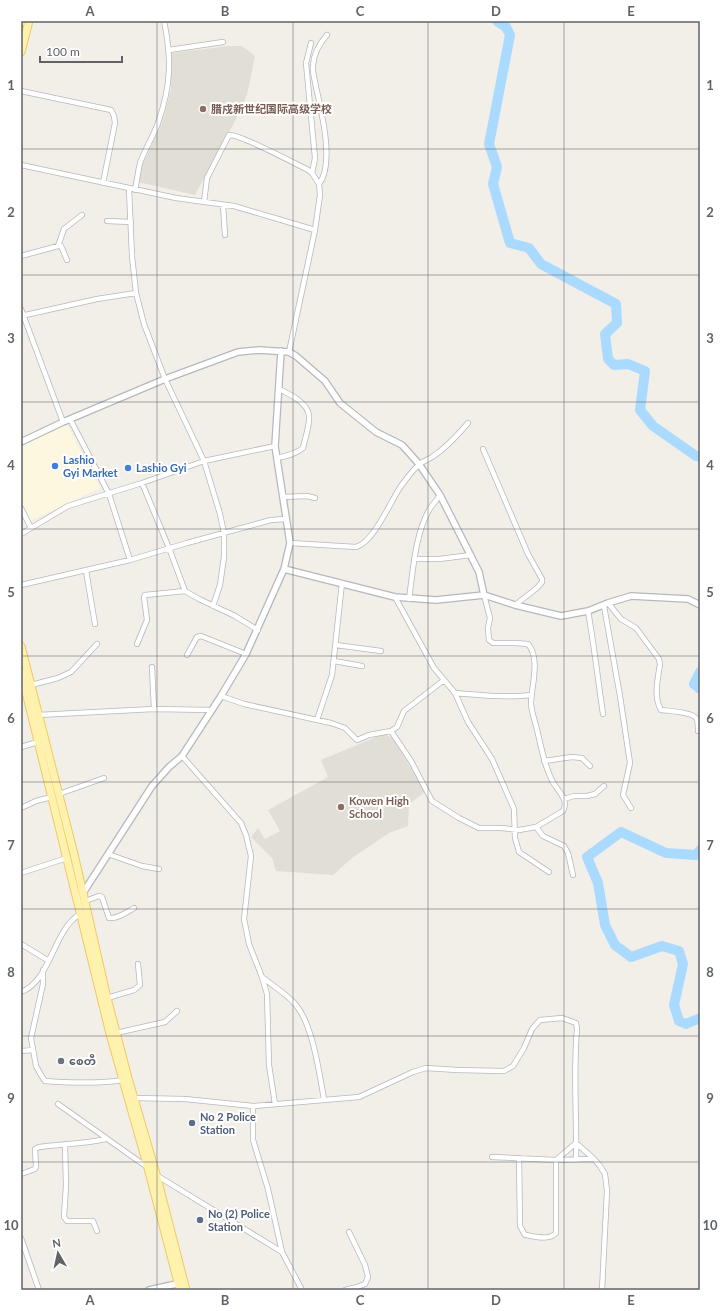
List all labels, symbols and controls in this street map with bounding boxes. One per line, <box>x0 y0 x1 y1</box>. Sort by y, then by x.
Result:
text: A <box>84 3 95 19</box>
text: B <box>221 3 230 19</box>
text: C <box>356 3 365 19</box>
text: D <box>491 3 501 19</box>
text: E <box>627 3 635 19</box>
scale bar <box>40 38 122 64</box>
text: 100 m <box>46 44 80 59</box>
text: 1 <box>7 77 15 93</box>
text: 1 <box>706 77 714 93</box>
place label: 腊戍新世纪国际高级学校 <box>211 102 332 115</box>
marker: 腊戍新世纪国际高级学校 <box>198 104 208 114</box>
text: 2 <box>7 204 15 220</box>
text: 2 <box>706 204 714 220</box>
text: 3 <box>7 330 15 346</box>
text: 3 <box>706 330 714 346</box>
place label: Lashio Gyi Market <box>63 453 118 479</box>
text: 4 <box>7 457 15 473</box>
text: 4 <box>706 457 714 473</box>
marker: Lashio Gyi Market <box>50 461 60 471</box>
place label: Lashio Gyi <box>136 461 187 474</box>
marker: Lashio Gyi <box>123 463 133 473</box>
text: 5 <box>7 584 15 600</box>
text: 5 <box>706 584 714 600</box>
text: 6 <box>7 710 15 726</box>
text: 6 <box>706 710 714 726</box>
place label: Kowen High School <box>349 794 409 820</box>
marker: Kowen High School <box>336 802 346 812</box>
text: 7 <box>7 837 15 853</box>
text: 7 <box>706 837 714 853</box>
text: 8 <box>7 964 15 980</box>
text: 8 <box>706 964 714 980</box>
place label: စေတီ <box>69 1054 96 1067</box>
marker: စေတီ <box>56 1056 66 1066</box>
text: 9 <box>7 1090 15 1106</box>
text: 9 <box>706 1090 714 1106</box>
place label: No 2 Police Station <box>200 1110 256 1136</box>
marker: No 2 Police Station <box>187 1118 197 1128</box>
place label: No (2) Police Station <box>208 1207 270 1233</box>
marker: No (2) Police Station <box>195 1215 205 1225</box>
text: 10 <box>3 1217 19 1233</box>
text: 10 <box>702 1217 718 1233</box>
north arrow <box>38 1233 78 1273</box>
text: N <box>51 1236 62 1250</box>
text: A <box>84 1292 95 1308</box>
text: B <box>221 1292 230 1308</box>
text: C <box>356 1292 365 1308</box>
text: D <box>491 1292 501 1308</box>
text: E <box>627 1292 635 1308</box>

